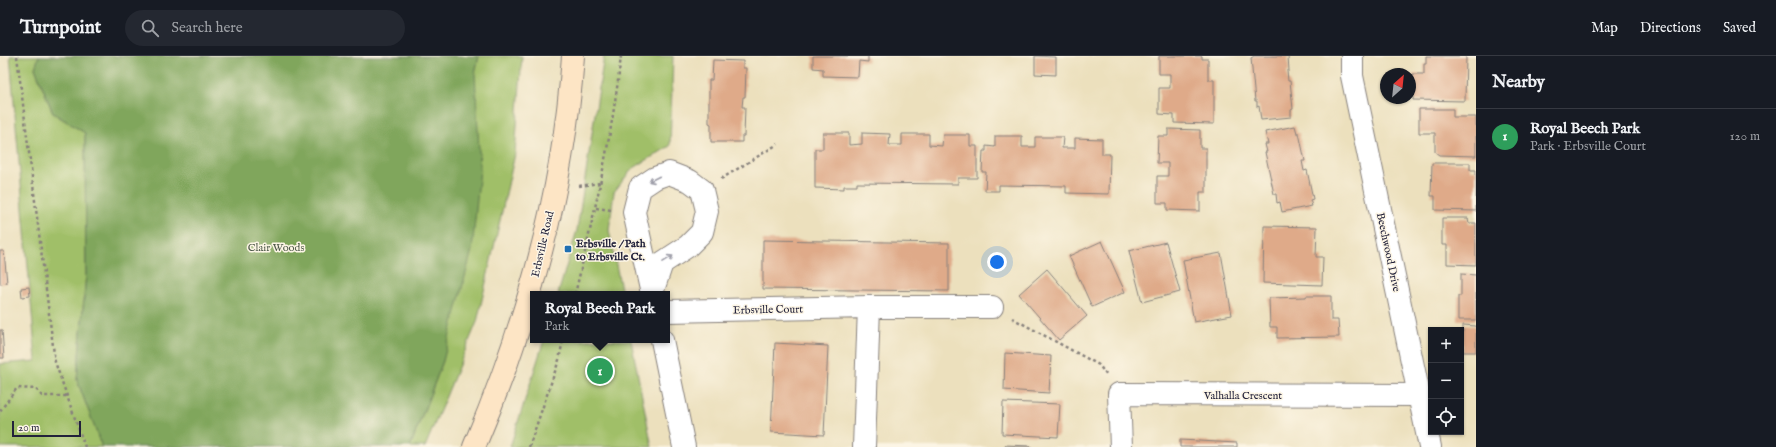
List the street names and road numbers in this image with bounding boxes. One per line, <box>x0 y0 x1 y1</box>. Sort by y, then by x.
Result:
street label: Erbsville Road <box>529 210 557 279</box>
street label: Beechwood Drive <box>1373 211 1403 293</box>
street label: Erbsville Court <box>733 302 803 318</box>
street label: Valhalla Crescent <box>1203 389 1282 403</box>

